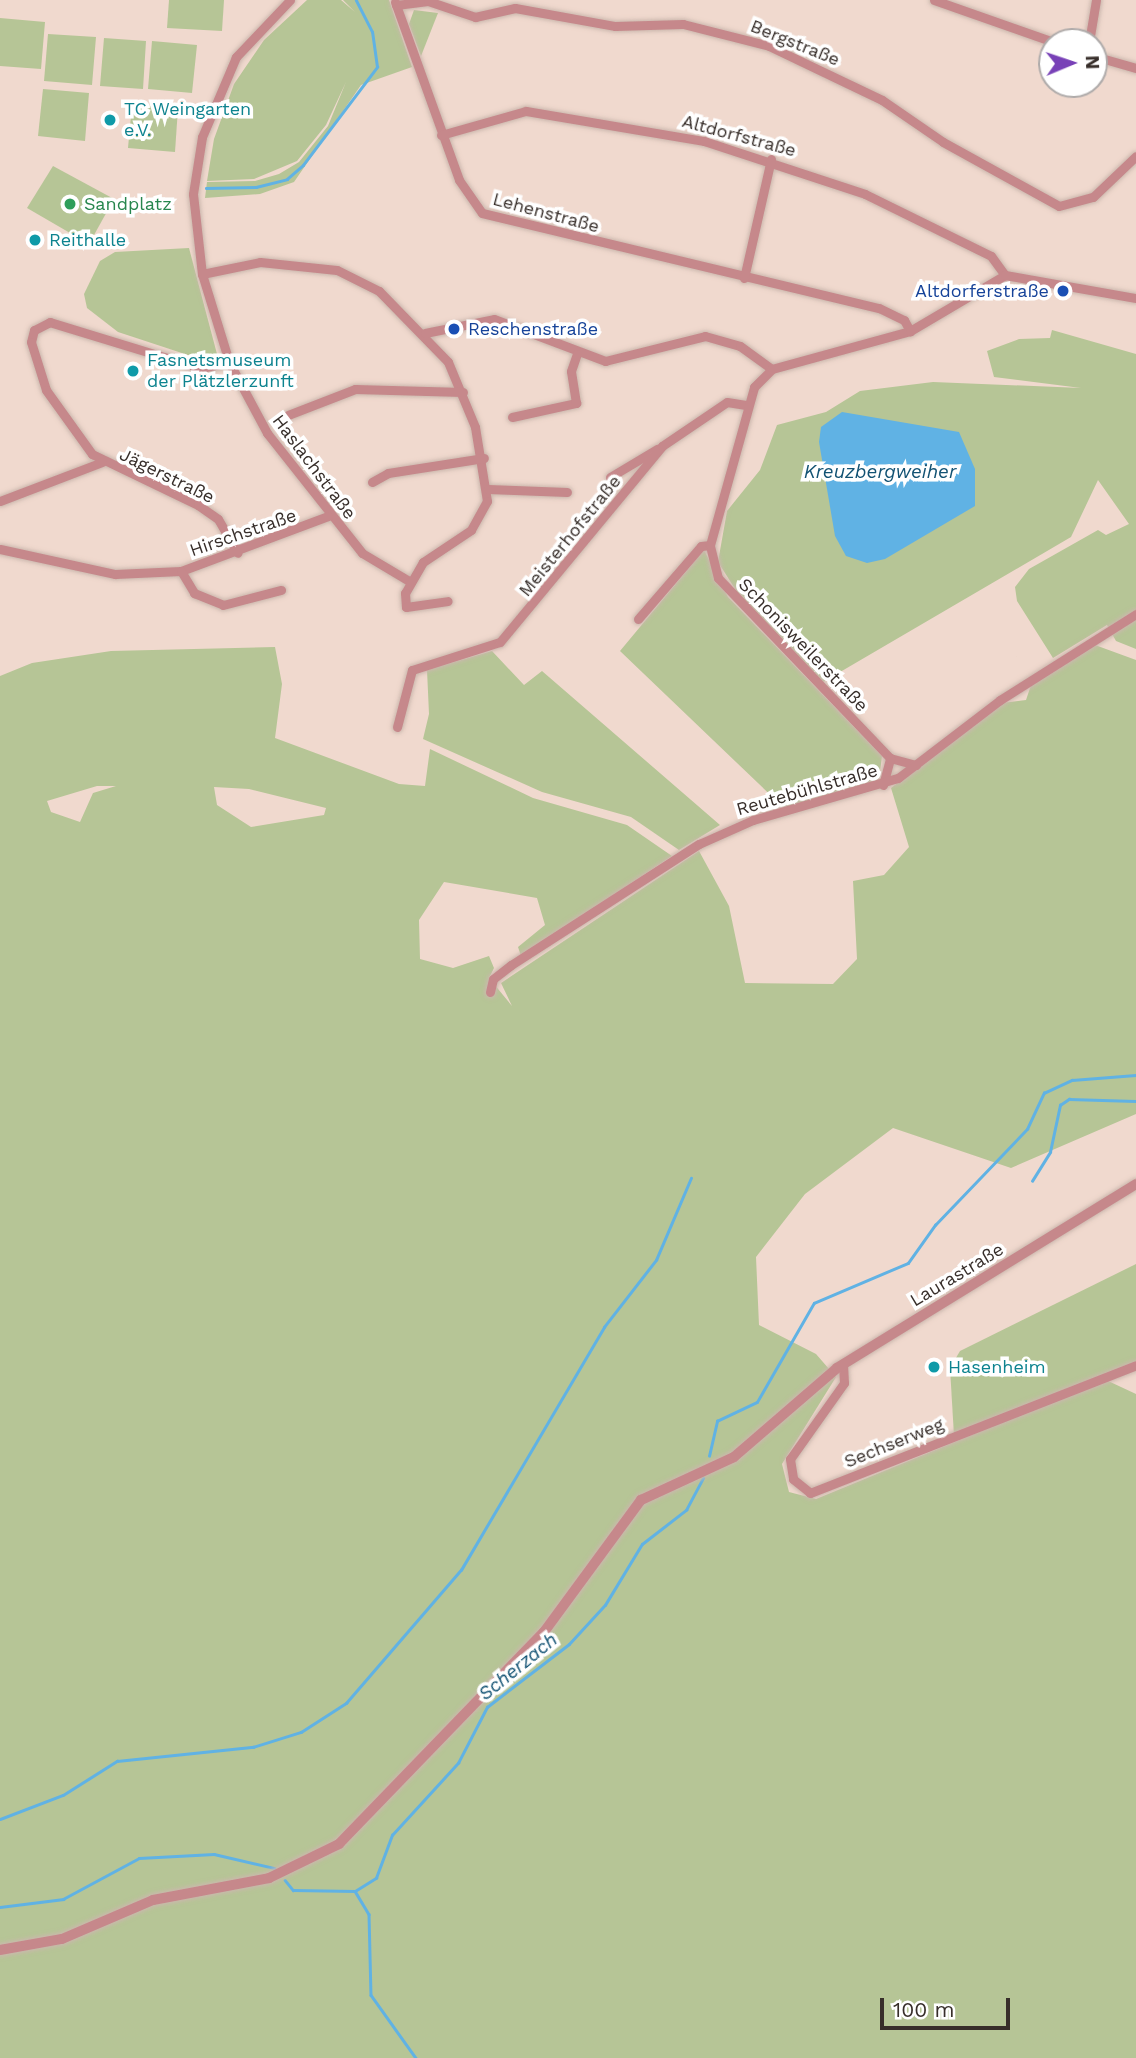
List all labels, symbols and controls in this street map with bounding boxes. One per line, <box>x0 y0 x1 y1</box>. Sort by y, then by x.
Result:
street label: Bergstraße <box>747 15 843 71</box>
north arrow <box>1038 28 1108 98</box>
text: N <box>1081 55 1104 70</box>
place label: TC Weingarten e.V. <box>124 99 252 142</box>
street label: Altdorfstraße <box>680 110 798 162</box>
marker: TC Weingarten e.V. <box>102 112 118 128</box>
street label: Lehenstraße <box>490 188 602 238</box>
place label: Sandplatz <box>84 193 172 215</box>
marker: Sandplatz <box>62 196 78 212</box>
place label: Reithalle <box>49 229 126 251</box>
marker: Reithalle <box>27 232 43 248</box>
place label: Altdorferstraße <box>915 280 1049 302</box>
marker: Altdorferstraße <box>1055 283 1071 299</box>
place label: Reschenstraße <box>468 318 598 340</box>
marker: Reschenstraße <box>446 321 462 337</box>
place label: Fasnetsmuseum der Plätzlerzunft <box>147 350 294 392</box>
marker: Fasnetsmuseum der Plätzlerzunft <box>125 363 141 379</box>
street label: Haslachstraße <box>268 410 360 524</box>
street label: Jägerstraße <box>116 444 218 508</box>
water label: Kreuzbergweiher <box>804 461 956 483</box>
street label: Meisterhofstraße <box>514 471 626 601</box>
street label: Hirschstraße <box>187 505 299 561</box>
street label: Schonisweilerstraße <box>734 574 872 716</box>
street label: Reutebühlstraße <box>734 760 880 820</box>
street label: Laurastraße <box>906 1239 1008 1311</box>
place label: Hasenheim <box>948 1356 1046 1378</box>
marker: Hasenheim <box>926 1359 942 1375</box>
street label: Sechserweg <box>841 1413 947 1473</box>
water label: Scherzach <box>474 1628 562 1706</box>
scale bar <box>884 1984 1014 2028</box>
text: 100 m <box>893 1997 955 2022</box>

